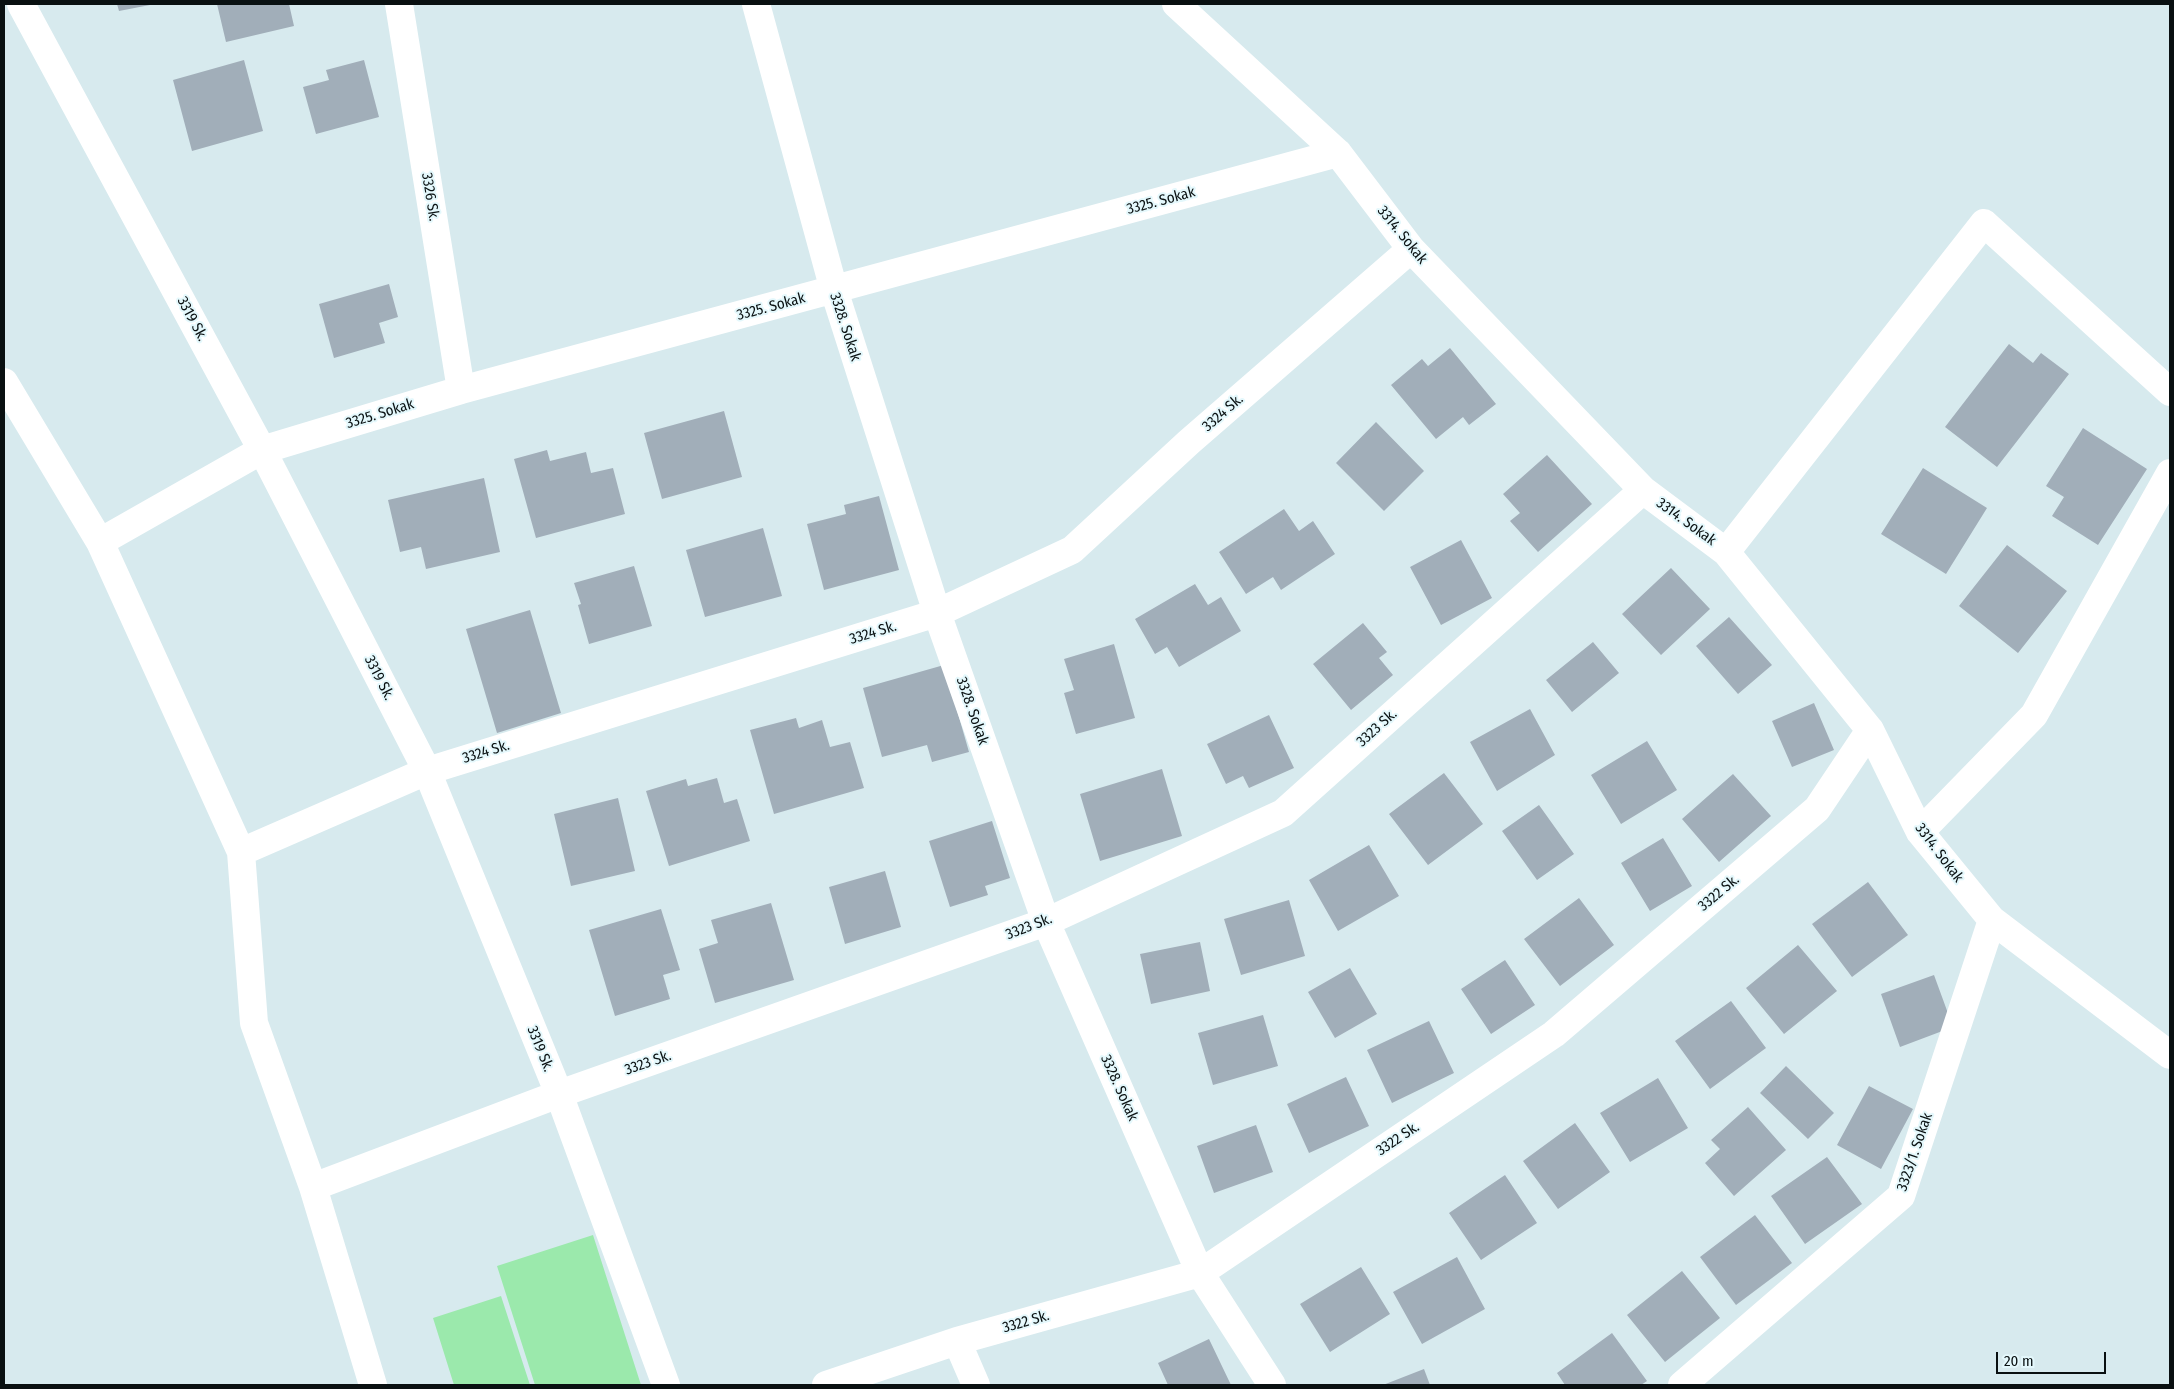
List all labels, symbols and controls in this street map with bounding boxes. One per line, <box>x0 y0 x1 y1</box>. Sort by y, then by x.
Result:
street label: 3326 Sk. <box>417 172 443 222</box>
street label: 3325. Sokak <box>1125 183 1197 219</box>
street label: 3314. Sokak <box>1373 202 1431 268</box>
street label: 3325. Sokak <box>735 289 807 325</box>
street label: 3328. Sokak <box>826 291 864 363</box>
street label: 3319 Sk. <box>173 294 211 344</box>
street label: 3324 Sk. <box>1199 390 1247 436</box>
street label: 3325. Sokak <box>344 395 416 433</box>
street label: 3314. Sokak <box>1653 494 1719 550</box>
street label: 3324 Sk. <box>847 617 899 649</box>
street label: 3319 Sk. <box>360 653 398 703</box>
street label: 3328. Sokak <box>952 675 992 747</box>
street label: 3323 Sk. <box>1353 705 1401 751</box>
street label: 3324 Sk. <box>460 736 512 768</box>
street label: 3314. Sokak <box>1911 820 1967 886</box>
street label: 3322 Sk. <box>1695 871 1743 915</box>
street label: 3323 Sk. <box>1003 910 1055 944</box>
street label: 3319 Sk. <box>523 1024 557 1074</box>
street label: 3323 Sk. <box>622 1047 674 1079</box>
street label: 3328. Sokak <box>1096 1052 1142 1124</box>
street label: 3323/1. Sokak <box>1893 1111 1937 1193</box>
street label: 3322 Sk. <box>1373 1118 1423 1160</box>
street label: 3322 Sk. <box>1001 1307 1051 1337</box>
scale bar <box>1999 1342 2109 1374</box>
text: 20 m <box>2004 1352 2034 1370</box>

